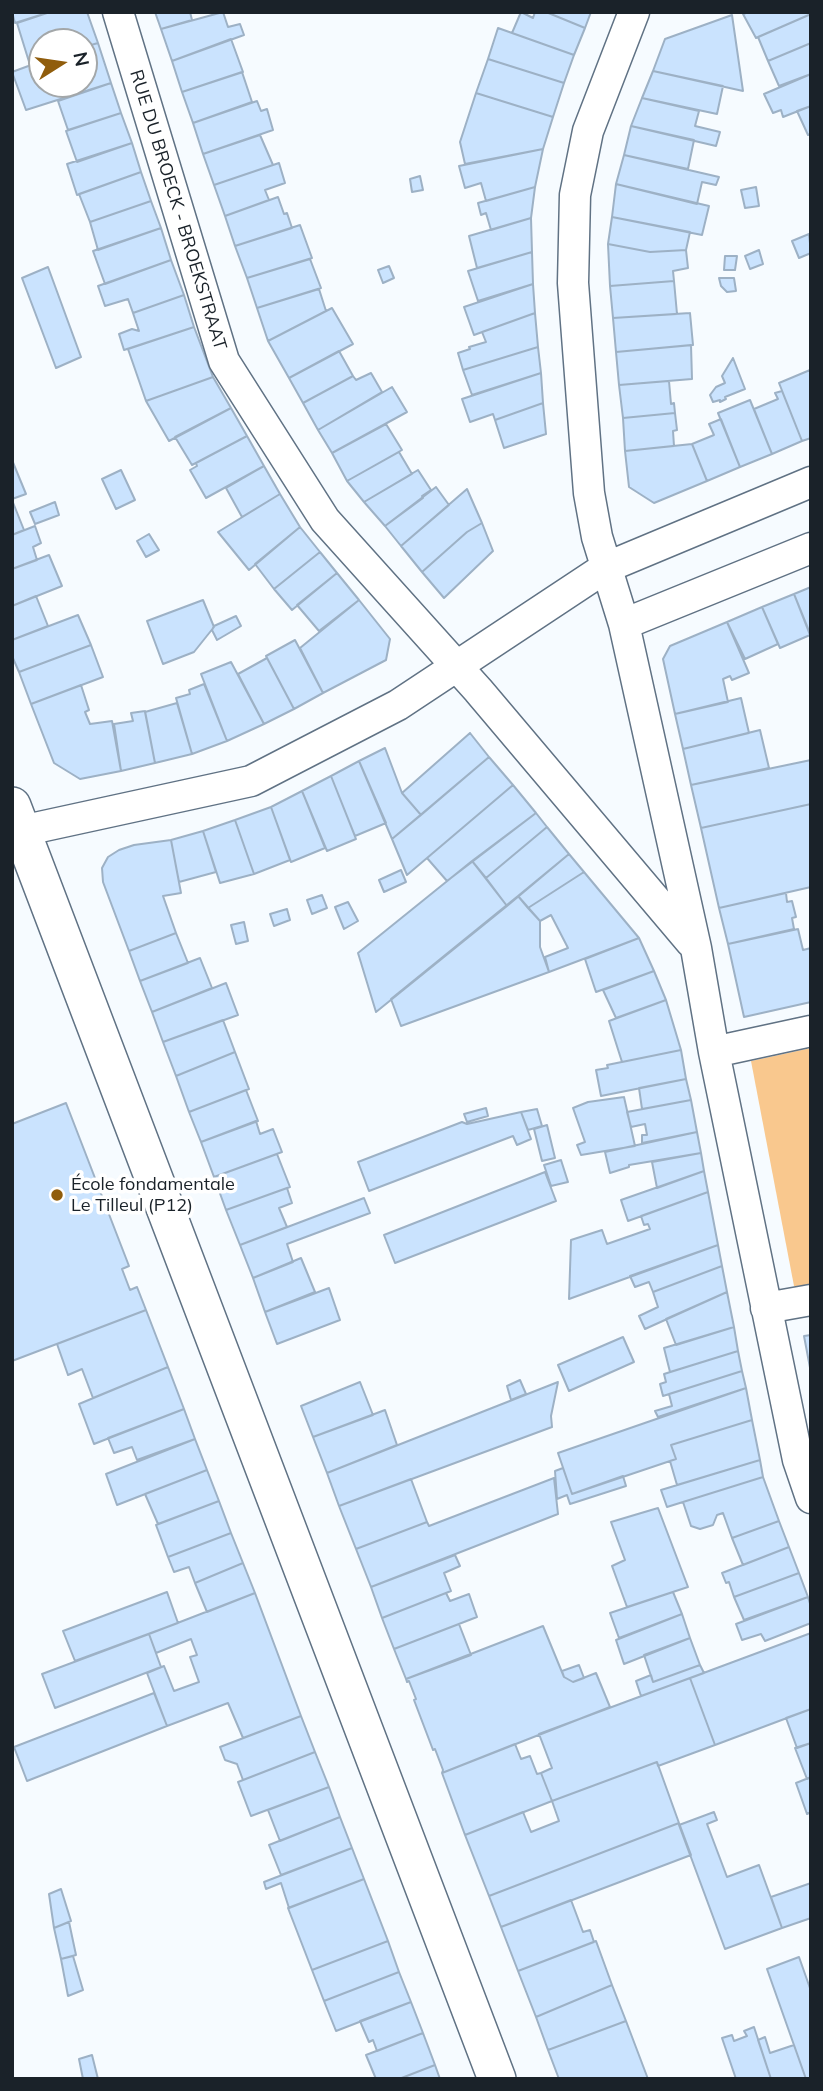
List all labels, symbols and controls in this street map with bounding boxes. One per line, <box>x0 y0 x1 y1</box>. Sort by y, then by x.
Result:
north arrow <box>28 28 98 98</box>
text: N <box>68 50 95 69</box>
street label: RUE DU BROECK - BROEKSTRAAT <box>125 67 231 353</box>
place label: École fondamentale Le Tilleul (P12) <box>71 1174 235 1216</box>
marker: École fondamentale Le Tilleul (P12) <box>49 1187 65 1203</box>

